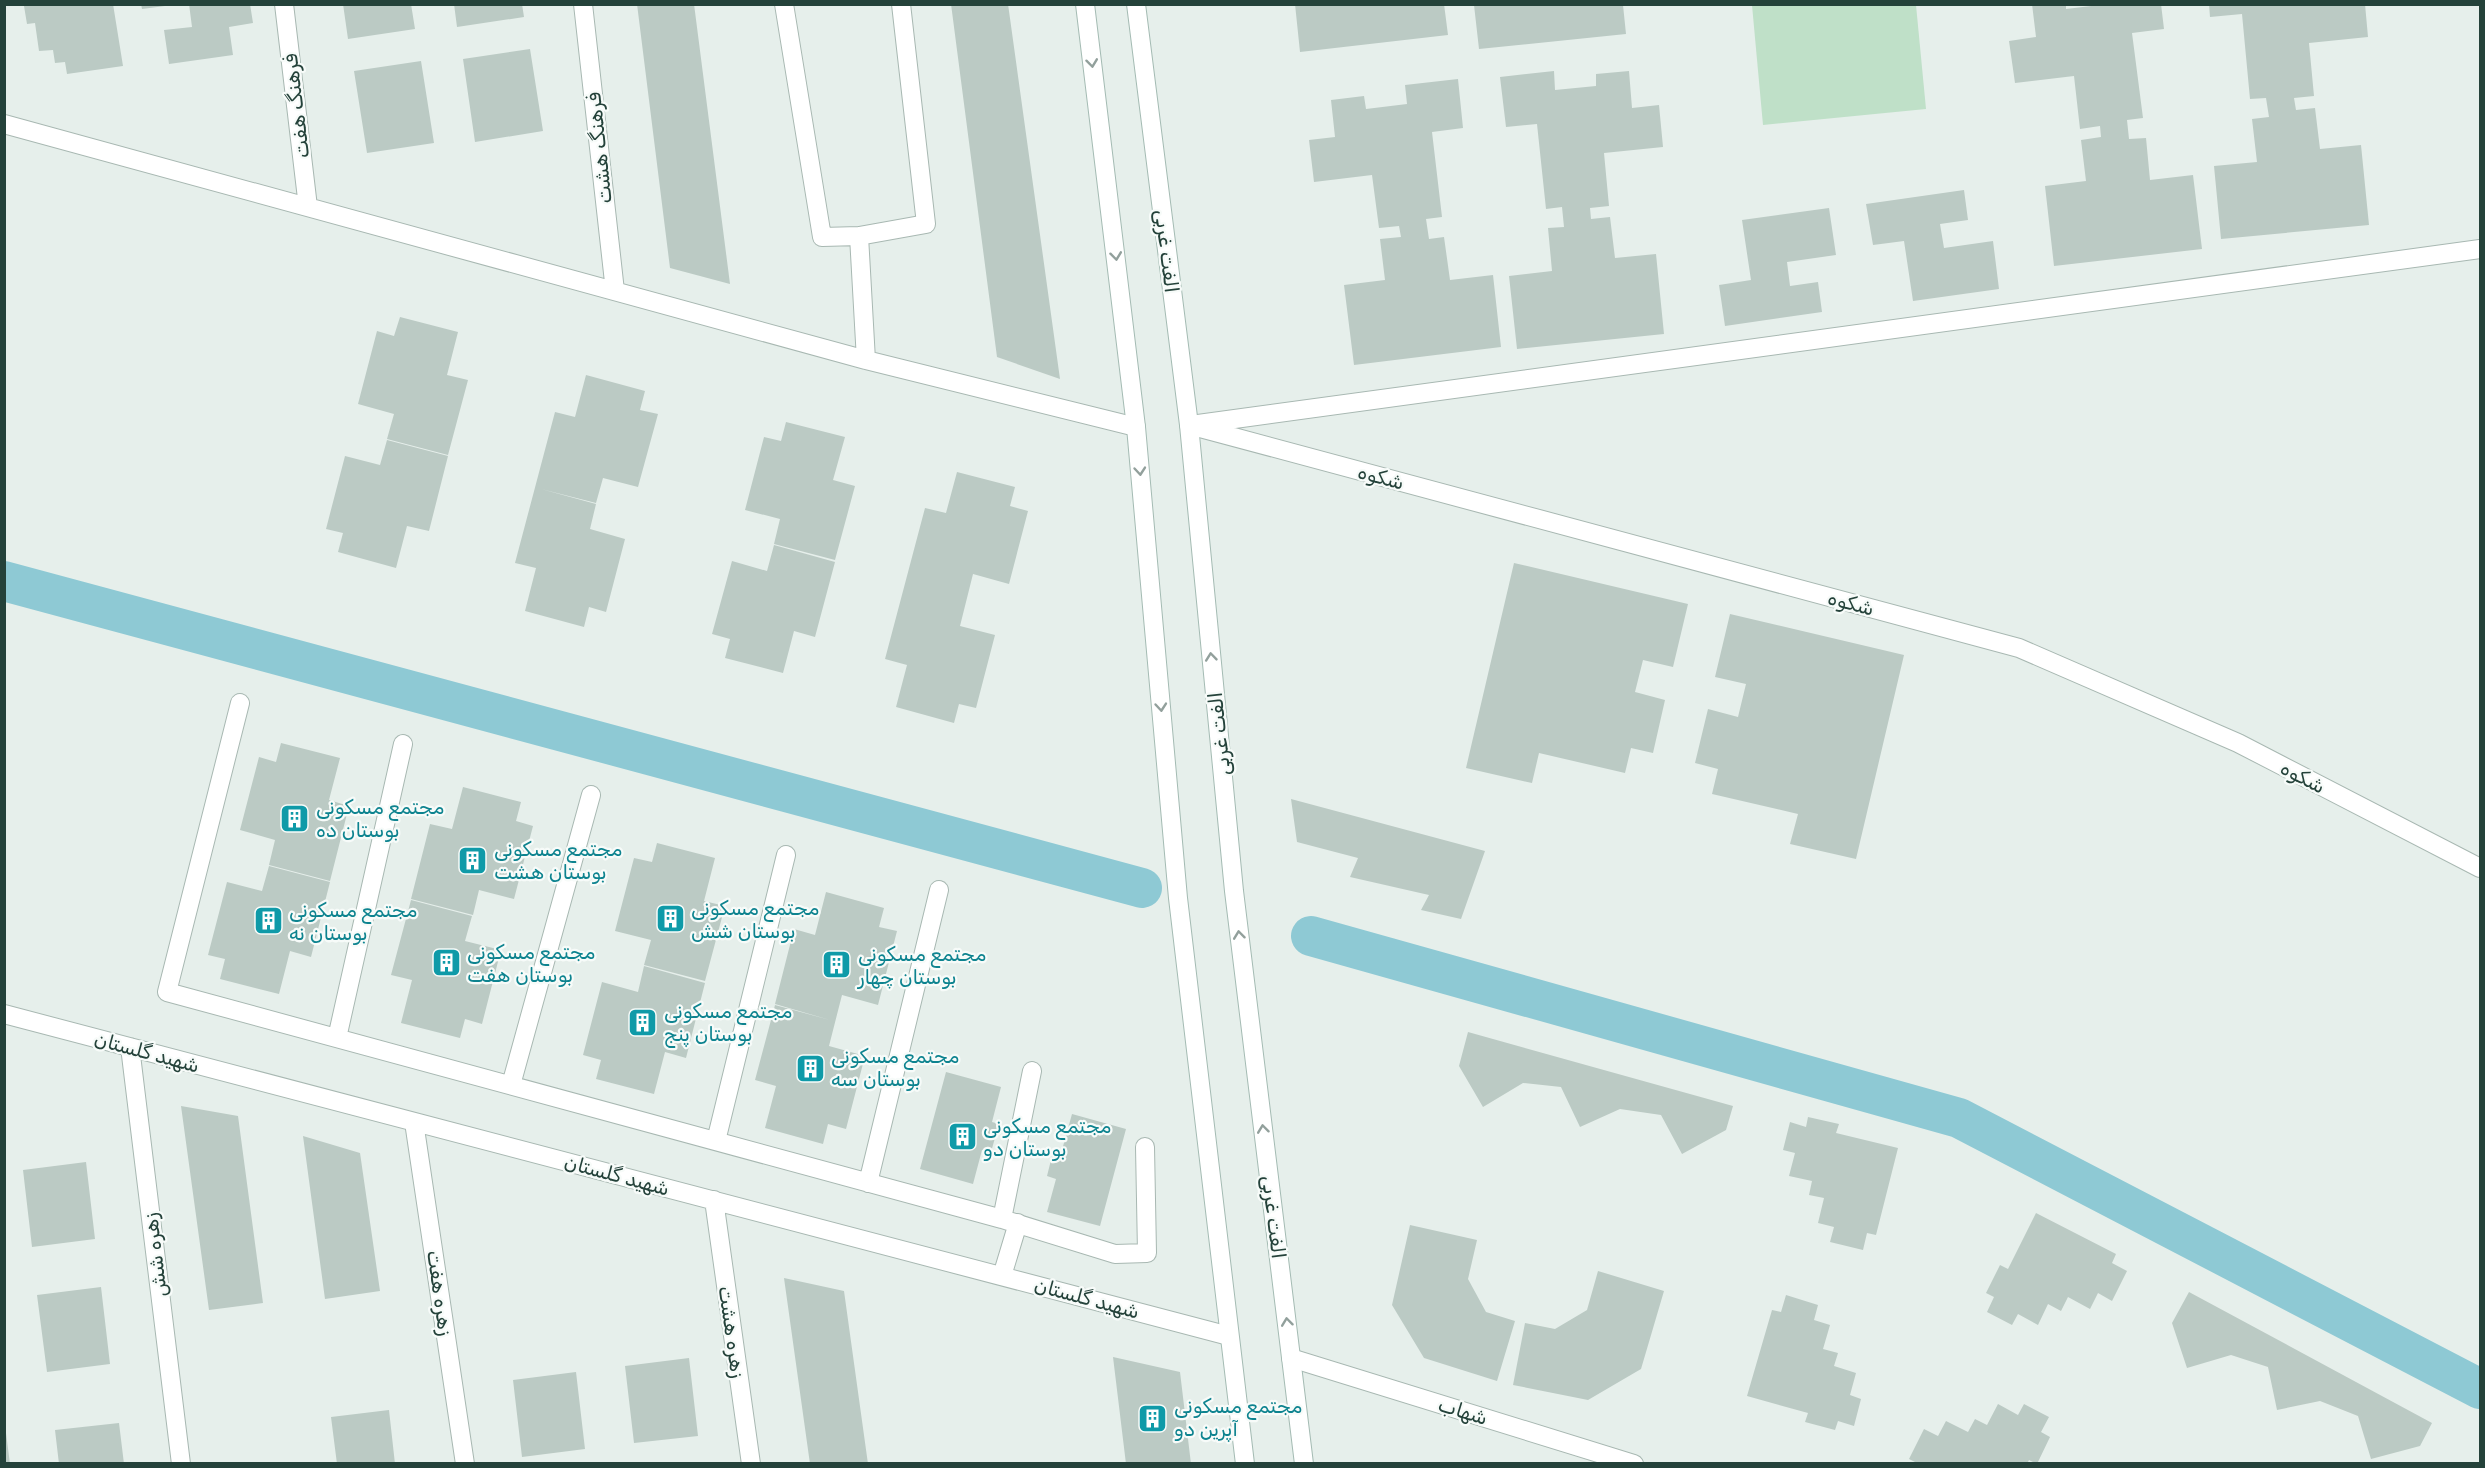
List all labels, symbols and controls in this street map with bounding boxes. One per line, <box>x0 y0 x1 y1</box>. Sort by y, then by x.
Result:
street label: فرهنگ هفت <box>278 52 314 160</box>
one-way arrow <box>1085 58 1098 67</box>
street label: فرهنگ هشت <box>581 91 617 205</box>
street label: الفت غربی <box>1150 208 1184 294</box>
one-way arrow <box>1109 252 1121 261</box>
street label: شکوه <box>1355 459 1407 495</box>
one-way arrow <box>1133 466 1146 475</box>
street label: شکوه <box>1825 585 1877 621</box>
one-way arrow <box>1205 653 1218 662</box>
street label: الفت غربی <box>1203 691 1235 777</box>
one-way arrow <box>1154 702 1167 711</box>
street label: شکوه <box>2277 756 2329 798</box>
place label: مجتمع مسکونی بوستان ده <box>316 795 444 842</box>
building icon: مجتمع مسکونی بوستان ده <box>279 802 311 834</box>
place label: مجتمع مسکونی بوستان هشت <box>494 837 622 884</box>
building icon: مجتمع مسکونی بوستان هشت <box>457 844 489 876</box>
place label: مجتمع مسکونی بوستان شش <box>691 896 819 943</box>
place label: مجتمع مسکونی بوستان نه <box>289 898 417 945</box>
building icon: مجتمع مسکونی بوستان شش <box>654 903 686 935</box>
building icon: مجتمع مسکونی بوستان نه <box>252 905 284 937</box>
one-way arrow <box>1233 930 1246 940</box>
place label: مجتمع مسکونی بوستان هفت <box>467 940 595 987</box>
place label: مجتمع مسکونی بوستان چهار <box>857 942 986 989</box>
building icon: مجتمع مسکونی بوستان هفت <box>430 947 462 979</box>
building icon: مجتمع مسکونی بوستان چهار <box>821 949 853 981</box>
place label: مجتمع مسکونی بوستان پنج <box>664 999 792 1048</box>
building icon: مجتمع مسکونی بوستان پنج <box>627 1006 659 1038</box>
street label: شهید گلستان <box>92 1026 202 1078</box>
place label: مجتمع مسکونی بوستان سه <box>831 1044 959 1091</box>
building icon: مجتمع مسکونی بوستان سه <box>794 1052 826 1084</box>
place label: مجتمع مسکونی بوستان دو <box>983 1114 1111 1161</box>
building icon: مجتمع مسکونی بوستان دو <box>946 1121 978 1153</box>
one-way arrow <box>1257 1124 1270 1133</box>
street label: شهید گلستان <box>562 1149 672 1201</box>
street label: الفت غربی <box>1257 1174 1291 1260</box>
street label: زهره شش <box>138 1211 172 1299</box>
street label: زهره هفت <box>422 1249 458 1337</box>
street label: شهید گلستان <box>1032 1272 1142 1324</box>
street label: زهره هشت <box>714 1284 750 1380</box>
one-way arrow <box>1281 1317 1293 1327</box>
street label: شهاب <box>1435 1392 1491 1430</box>
place label: مجتمع مسکونی آپرین دو <box>1174 1394 1302 1443</box>
building icon: مجتمع مسکونی آپرین دو <box>1137 1402 1169 1434</box>

